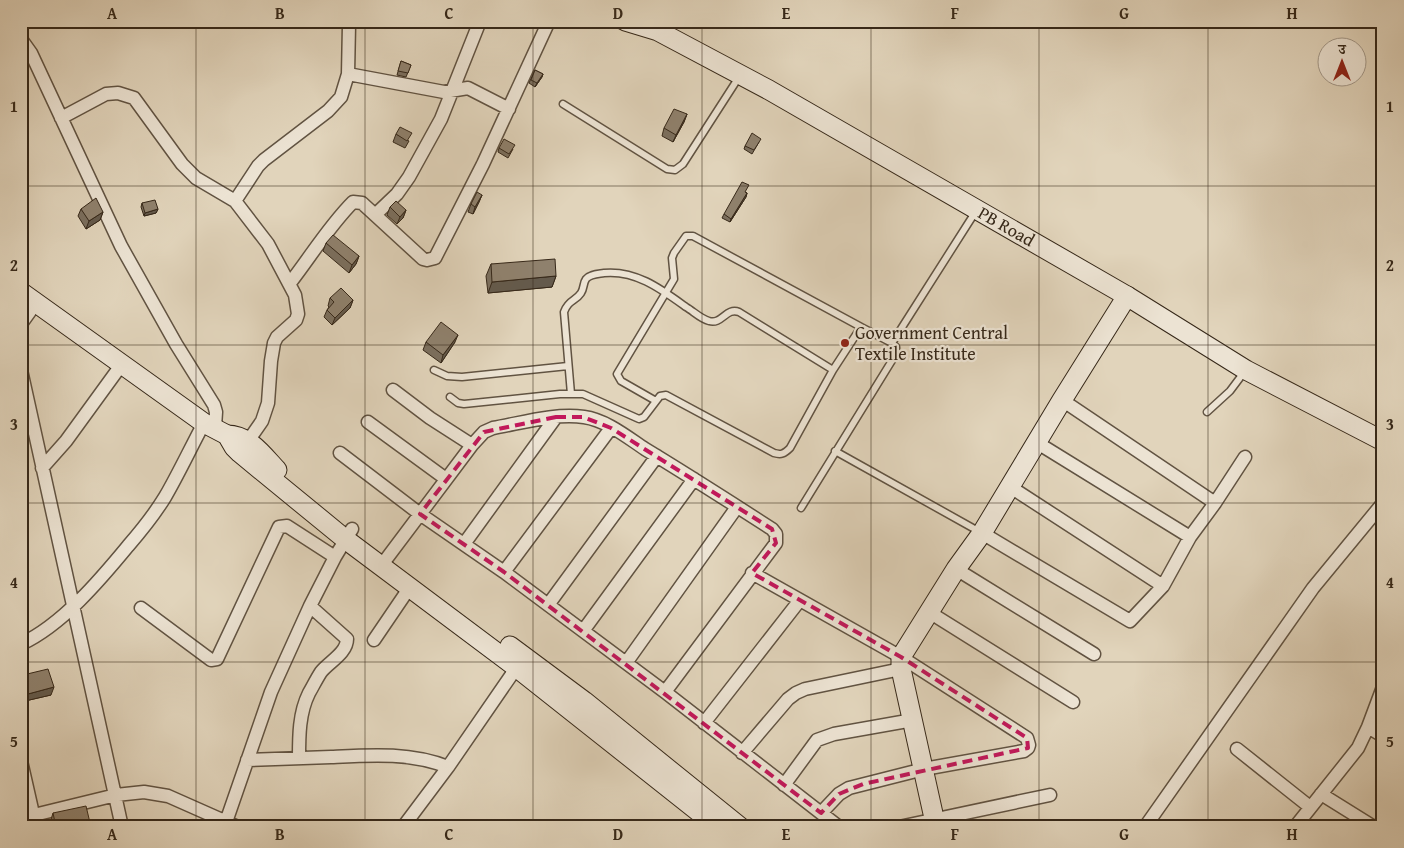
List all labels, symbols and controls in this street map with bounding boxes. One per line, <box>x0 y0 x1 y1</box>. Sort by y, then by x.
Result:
text: A <box>107 1 118 25</box>
text: B <box>275 1 285 25</box>
text: C <box>444 1 454 25</box>
text: D <box>613 1 623 25</box>
text: E <box>782 1 791 25</box>
text: F <box>951 1 959 25</box>
text: G <box>1119 1 1129 25</box>
text: H <box>1286 1 1298 25</box>
north arrow <box>1316 38 1366 88</box>
text: उ <box>1337 39 1346 59</box>
text: 1 <box>10 94 18 118</box>
text: 1 <box>1386 94 1394 118</box>
street label: PB Road <box>973 199 1040 253</box>
text: 2 <box>10 253 18 277</box>
text: 2 <box>1386 253 1394 277</box>
place label: Government Central Textile Institute <box>855 319 1008 367</box>
marker: Government Central Textile Institute <box>839 337 851 349</box>
text: 3 <box>10 412 18 436</box>
text: 3 <box>1386 412 1394 436</box>
text: 4 <box>10 570 18 594</box>
text: 4 <box>1386 570 1394 594</box>
text: 5 <box>10 729 18 753</box>
text: 5 <box>1386 729 1394 753</box>
text: A <box>107 822 118 846</box>
text: B <box>275 822 285 846</box>
text: C <box>444 822 454 846</box>
text: D <box>613 822 623 846</box>
text: E <box>782 822 791 846</box>
text: F <box>951 822 959 846</box>
text: G <box>1119 822 1129 846</box>
text: H <box>1286 822 1298 846</box>

